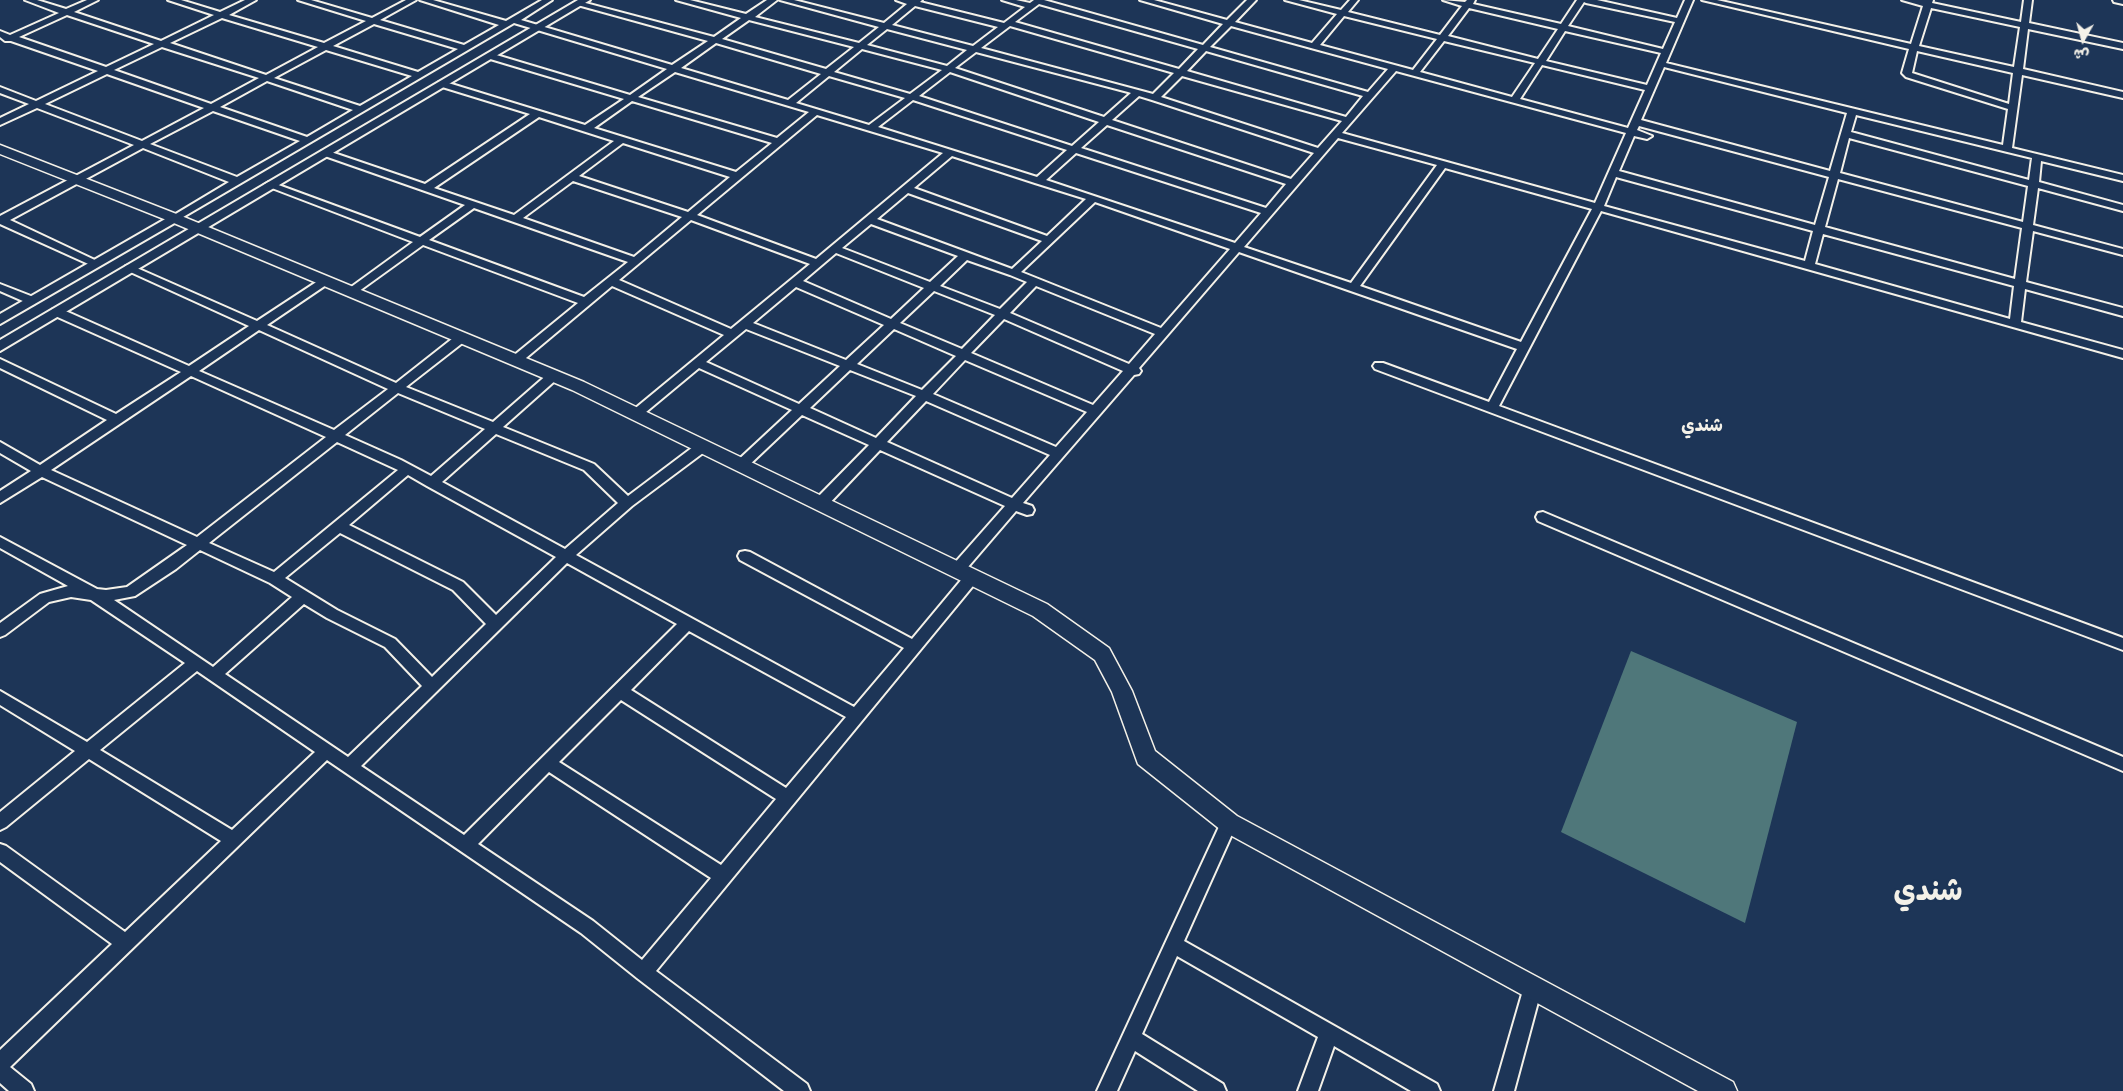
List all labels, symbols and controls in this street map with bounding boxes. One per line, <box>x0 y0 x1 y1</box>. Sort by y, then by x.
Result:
north arrow <box>2058 15 2108 65</box>
text: ش <box>2072 45 2090 66</box>
district label: شندي <box>1681 415 1723 437</box>
district label: شندي <box>1893 874 1963 910</box>

